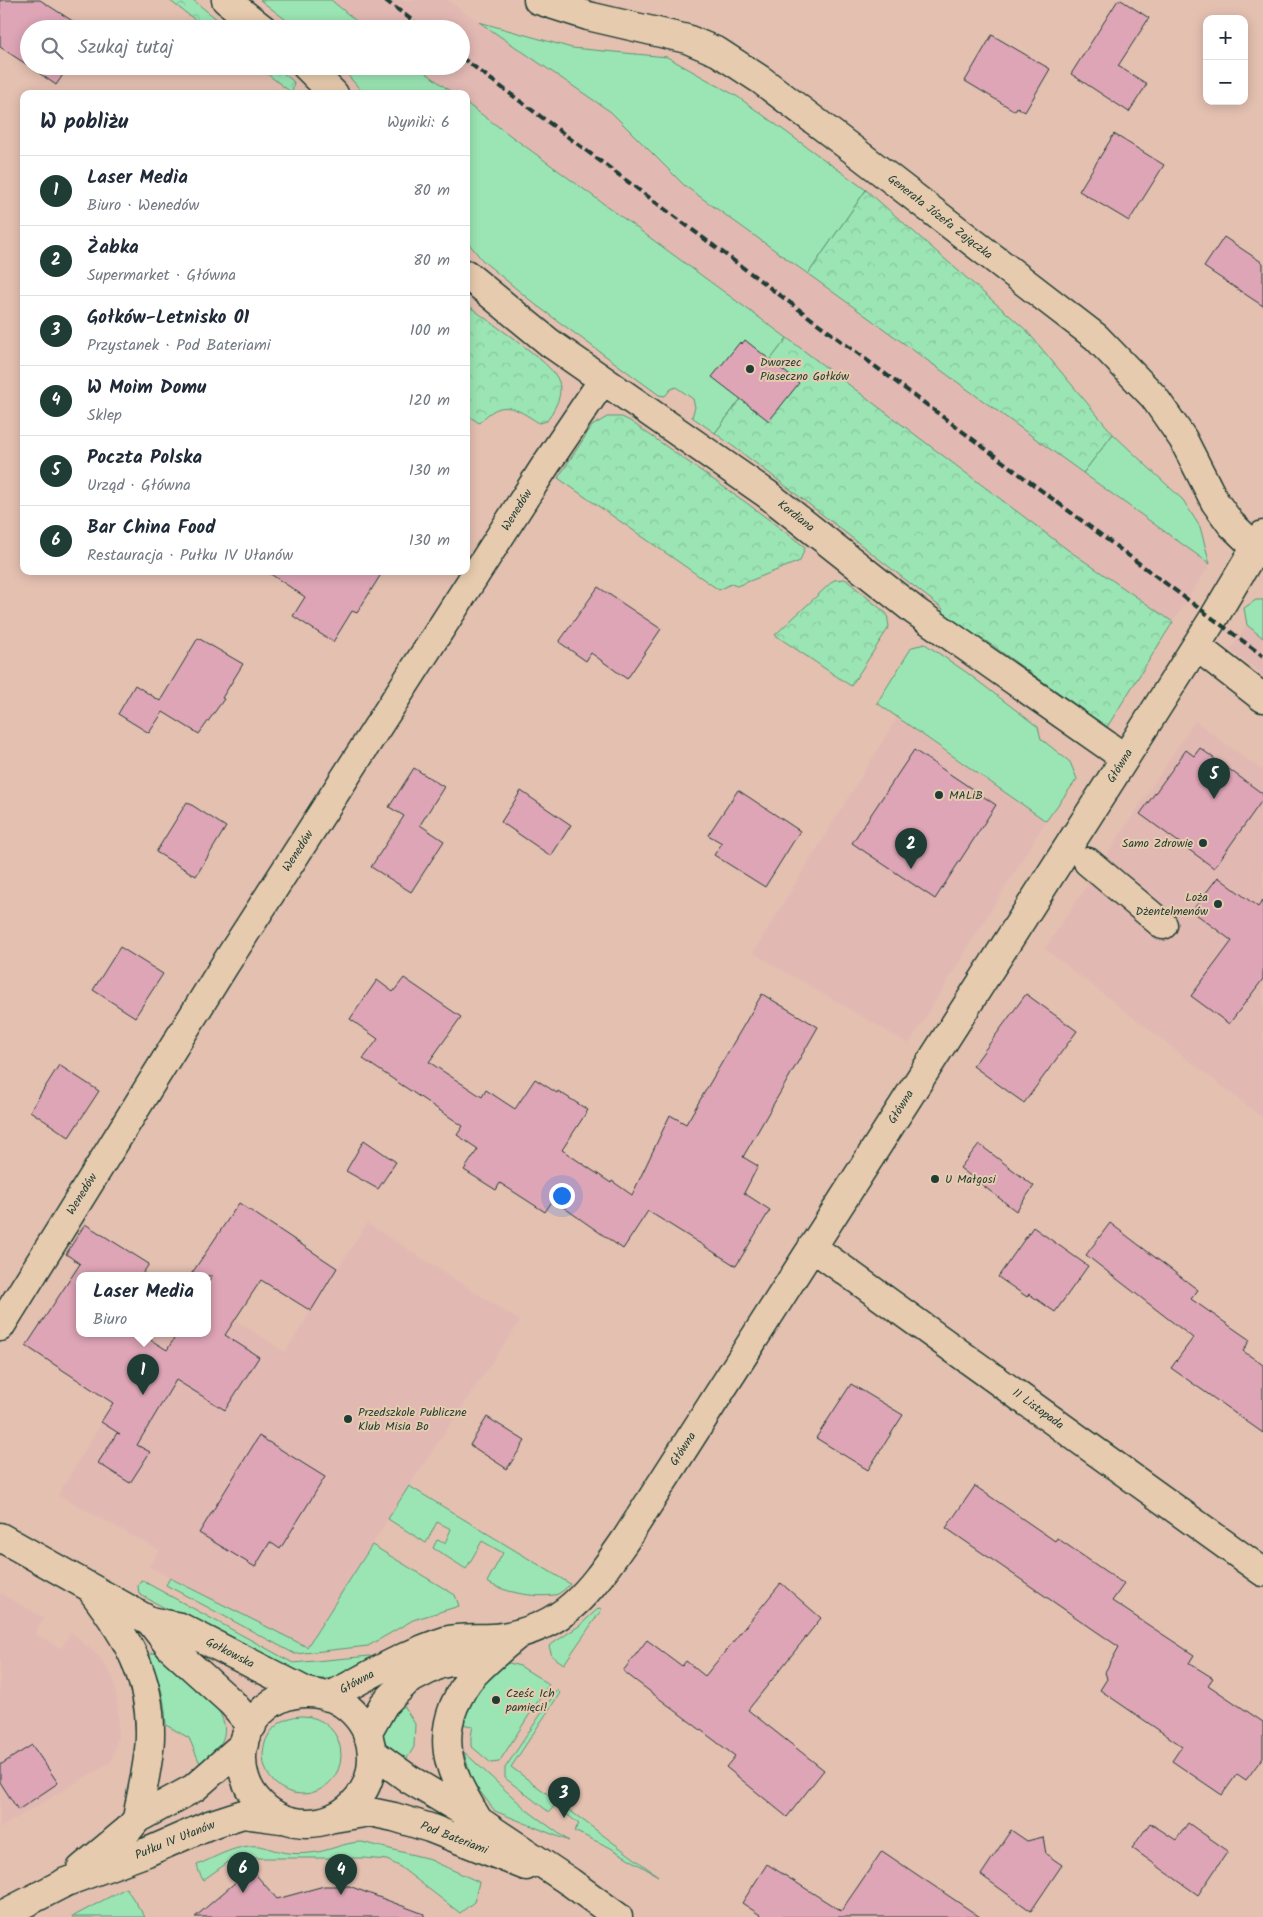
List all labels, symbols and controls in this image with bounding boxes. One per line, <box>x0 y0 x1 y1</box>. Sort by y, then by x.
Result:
map controls <box>1203 15 1248 105</box>
button: + <box>1203 15 1248 60</box>
search box <box>20 20 470 75</box>
text: Szukaj tutaj <box>78 33 173 63</box>
icon: search <box>38 34 66 62</box>
button: − <box>1203 60 1248 105</box>
text: W pobliżu <box>40 106 128 139</box>
text: Wyniki: 6 <box>387 110 450 135</box>
text: Laser Media <box>87 163 188 193</box>
street label: Generała Józefa Zajączka <box>883 170 997 264</box>
text: 1 <box>54 178 58 203</box>
text: 80 m <box>413 178 450 203</box>
text: Biuro · Wenedów <box>87 193 199 218</box>
text: Żabka <box>87 233 139 263</box>
text: 2 <box>51 248 61 273</box>
text: 80 m <box>413 248 450 273</box>
text: Supermarket · Główna <box>87 263 236 288</box>
text: Gołków-Letnisko 01 <box>87 303 249 333</box>
text: 3 <box>52 318 60 343</box>
text: 100 m <box>410 318 450 343</box>
text: Przystanek · Pod Bateriami <box>87 333 270 358</box>
place label: Dworzec Piaseczno Gołków <box>760 353 850 386</box>
marker: Dworzec Piaseczno Gołków <box>744 363 756 375</box>
text: W Moim Domu <box>87 373 206 403</box>
text: 4 <box>52 388 60 413</box>
text: 120 m <box>409 388 450 413</box>
text: Sklep <box>87 403 122 428</box>
text: Poczta Polska <box>87 443 202 473</box>
text: 5 <box>52 458 60 483</box>
text: 130 m <box>409 458 450 483</box>
text: Urząd · Główna <box>87 473 191 498</box>
street label: Wenedów <box>497 485 538 535</box>
street label: Kordiana <box>773 495 819 537</box>
text: Bar China Food <box>87 513 216 543</box>
text: 6 <box>52 528 60 553</box>
text: 130 m <box>409 528 450 553</box>
text: Restauracja · Pułku IV Ułanów <box>87 543 293 568</box>
street label: Główna <box>1102 745 1138 787</box>
pin: 5 <box>1198 758 1230 799</box>
place label: MALiB <box>949 786 983 805</box>
marker: MALiB <box>933 789 945 801</box>
street label: Wenedów <box>277 826 319 875</box>
pin: 2 <box>895 828 927 869</box>
place label: Samo Zdrowie <box>1122 834 1194 853</box>
marker: Samo Zdrowie <box>1197 837 1209 849</box>
place label: Loża Dżentelmenów <box>1135 888 1209 921</box>
marker: Loża Dżentelmenów <box>1212 898 1224 910</box>
street label: Główna <box>883 1086 919 1128</box>
street label: Wenedów <box>62 1169 103 1219</box>
place label: U Małgosi <box>945 1170 997 1189</box>
marker: U Małgosi <box>929 1173 941 1185</box>
your location <box>549 1183 575 1209</box>
popup <box>76 1272 211 1337</box>
text: Laser Media <box>93 1277 194 1307</box>
text: Biuro <box>93 1307 127 1332</box>
pin: 1 <box>127 1354 159 1395</box>
street label: 11 Listopada <box>1008 1384 1068 1435</box>
place label: Przedszkole Publiczne Klub Misia Bo <box>358 1403 467 1436</box>
marker: Przedszkole Publiczne Klub Misia Bo <box>342 1413 354 1425</box>
street label: Główna <box>665 1428 701 1470</box>
street label: Gołkowska <box>202 1633 258 1674</box>
street label: Główna <box>336 1665 378 1699</box>
place label: Cześc Ich pamięci! <box>505 1684 555 1717</box>
marker: Cześc Ich pamięci! <box>490 1694 502 1706</box>
pin: 3 <box>548 1777 580 1818</box>
street label: Pułku IV Ułanów <box>132 1815 219 1865</box>
street label: Pod Bateriami <box>417 1816 492 1860</box>
pin: 6 <box>227 1852 259 1893</box>
pin: 4 <box>325 1854 357 1895</box>

